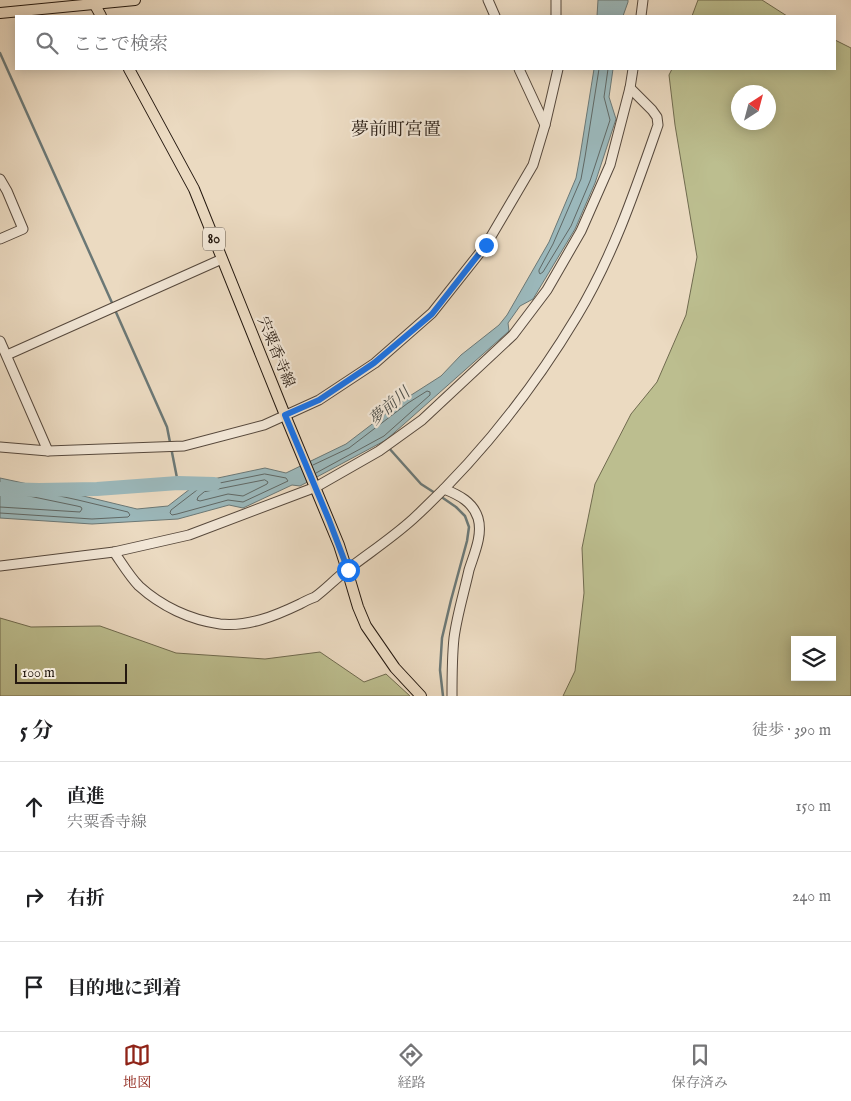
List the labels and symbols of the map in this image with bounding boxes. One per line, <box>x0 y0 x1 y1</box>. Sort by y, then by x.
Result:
north arrow <box>731 85 776 130</box>
district label: 夢前町宮置 <box>351 119 441 142</box>
road number: 80 <box>203 228 225 250</box>
route end <box>475 234 498 257</box>
street label: 宍粟香寺線 <box>253 314 299 390</box>
water label: 夢前川 <box>365 382 416 430</box>
route start <box>337 559 360 582</box>
scale bar <box>15 661 128 684</box>

